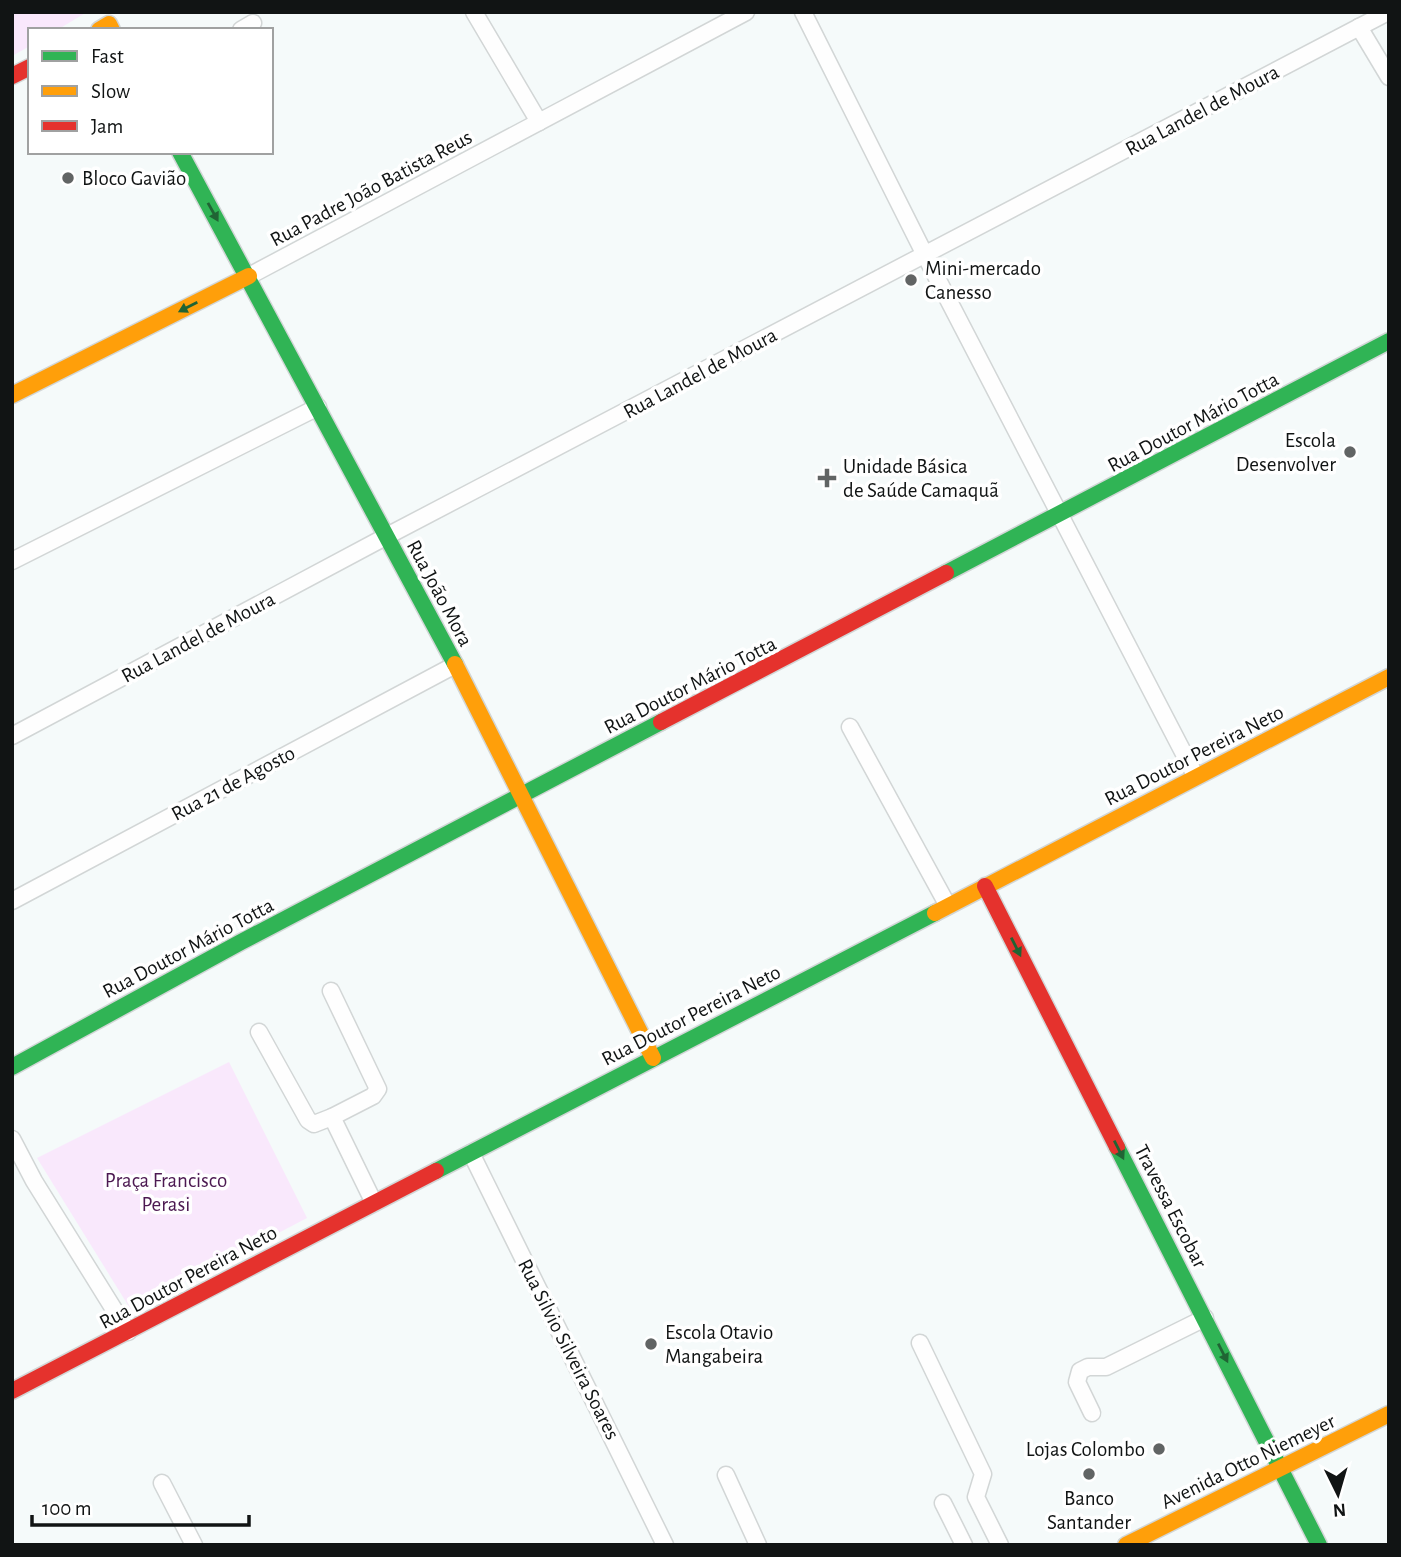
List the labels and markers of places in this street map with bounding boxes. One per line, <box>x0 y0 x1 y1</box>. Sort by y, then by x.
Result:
place label: Bloco Gavião <box>82 168 186 189</box>
marker: Bloco Gavião <box>60 170 76 186</box>
place label: Mini-mercado Canesso <box>925 258 1041 303</box>
marker: Mini-mercado Canesso <box>903 272 919 288</box>
place label: Escola Desenvolver <box>1236 430 1336 475</box>
marker: Escola Desenvolver <box>1342 444 1358 460</box>
place label: Unidade Básica de Saúde Camaquã <box>843 456 999 501</box>
marker: Unidade Básica de Saúde Camaquã <box>817 468 837 488</box>
place label: Escola Otavio Mangabeira <box>665 1322 773 1367</box>
marker: Escola Otavio Mangabeira <box>643 1336 659 1352</box>
place label: Lojas Colombo <box>1026 1439 1145 1460</box>
marker: Lojas Colombo <box>1151 1441 1167 1457</box>
marker: Banco Santander <box>1081 1466 1097 1482</box>
place label: Banco Santander <box>1047 1488 1131 1533</box>

